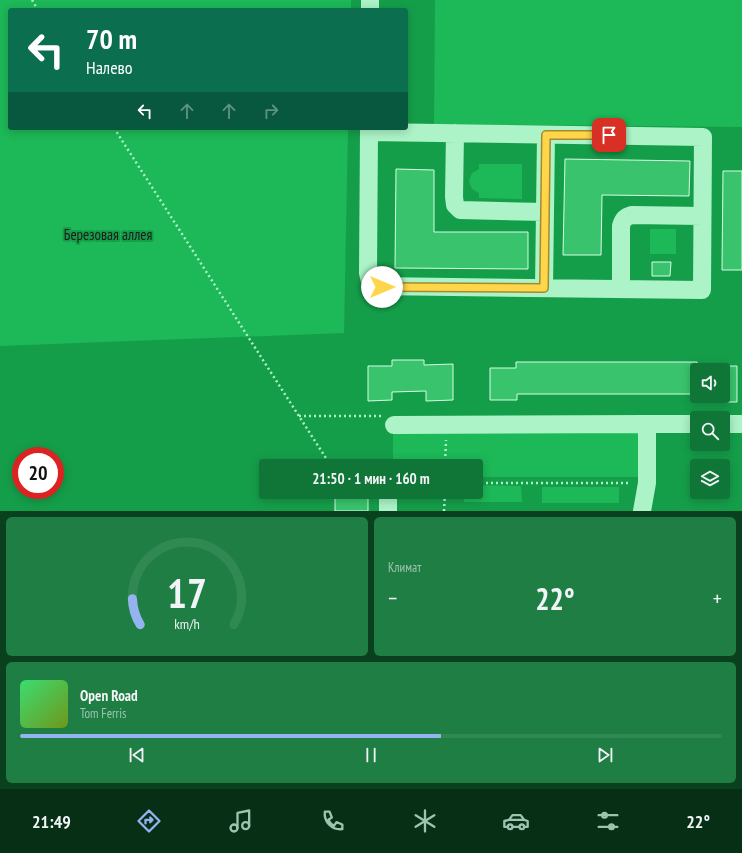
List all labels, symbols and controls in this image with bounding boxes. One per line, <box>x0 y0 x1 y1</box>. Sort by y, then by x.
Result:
text: 70 m <box>86 20 137 57</box>
icon: left <box>20 24 72 76</box>
text: Налево <box>86 56 133 79</box>
icon: left <box>134 100 156 122</box>
icon: ahead <box>176 100 198 122</box>
icon: ahead <box>218 100 240 122</box>
icon: right <box>260 100 282 122</box>
pin <box>592 118 626 152</box>
icon: arrive <box>598 124 620 146</box>
park label: Березовая аллея <box>64 225 152 244</box>
position arrow <box>361 266 403 308</box>
map controls <box>690 363 730 499</box>
button: sound <box>690 363 730 403</box>
button: search <box>690 411 730 451</box>
speed limit sign: 20 <box>12 447 64 499</box>
button: layers <box>690 459 730 499</box>
text: 21:50 · 1 мин · 160 m <box>312 469 430 488</box>
text: Климат <box>388 559 421 576</box>
text: 17 <box>167 565 207 618</box>
text: 22° <box>535 579 575 618</box>
text: − <box>388 584 397 612</box>
text: + <box>713 584 722 612</box>
text: km/h <box>174 613 200 632</box>
text: Open Road <box>80 686 138 705</box>
text: Tom Ferris <box>80 705 126 722</box>
icon: previous <box>126 744 148 766</box>
icon: pause <box>360 744 382 766</box>
icon: next <box>594 744 616 766</box>
icon: directions <box>135 807 163 835</box>
icon: music <box>227 807 255 835</box>
icon: phone <box>319 807 347 835</box>
icon: climate <box>411 807 439 835</box>
icon: car <box>502 807 530 835</box>
icon: filters <box>594 807 622 835</box>
text: 21:49 <box>32 810 71 833</box>
text: 22° <box>686 810 710 833</box>

